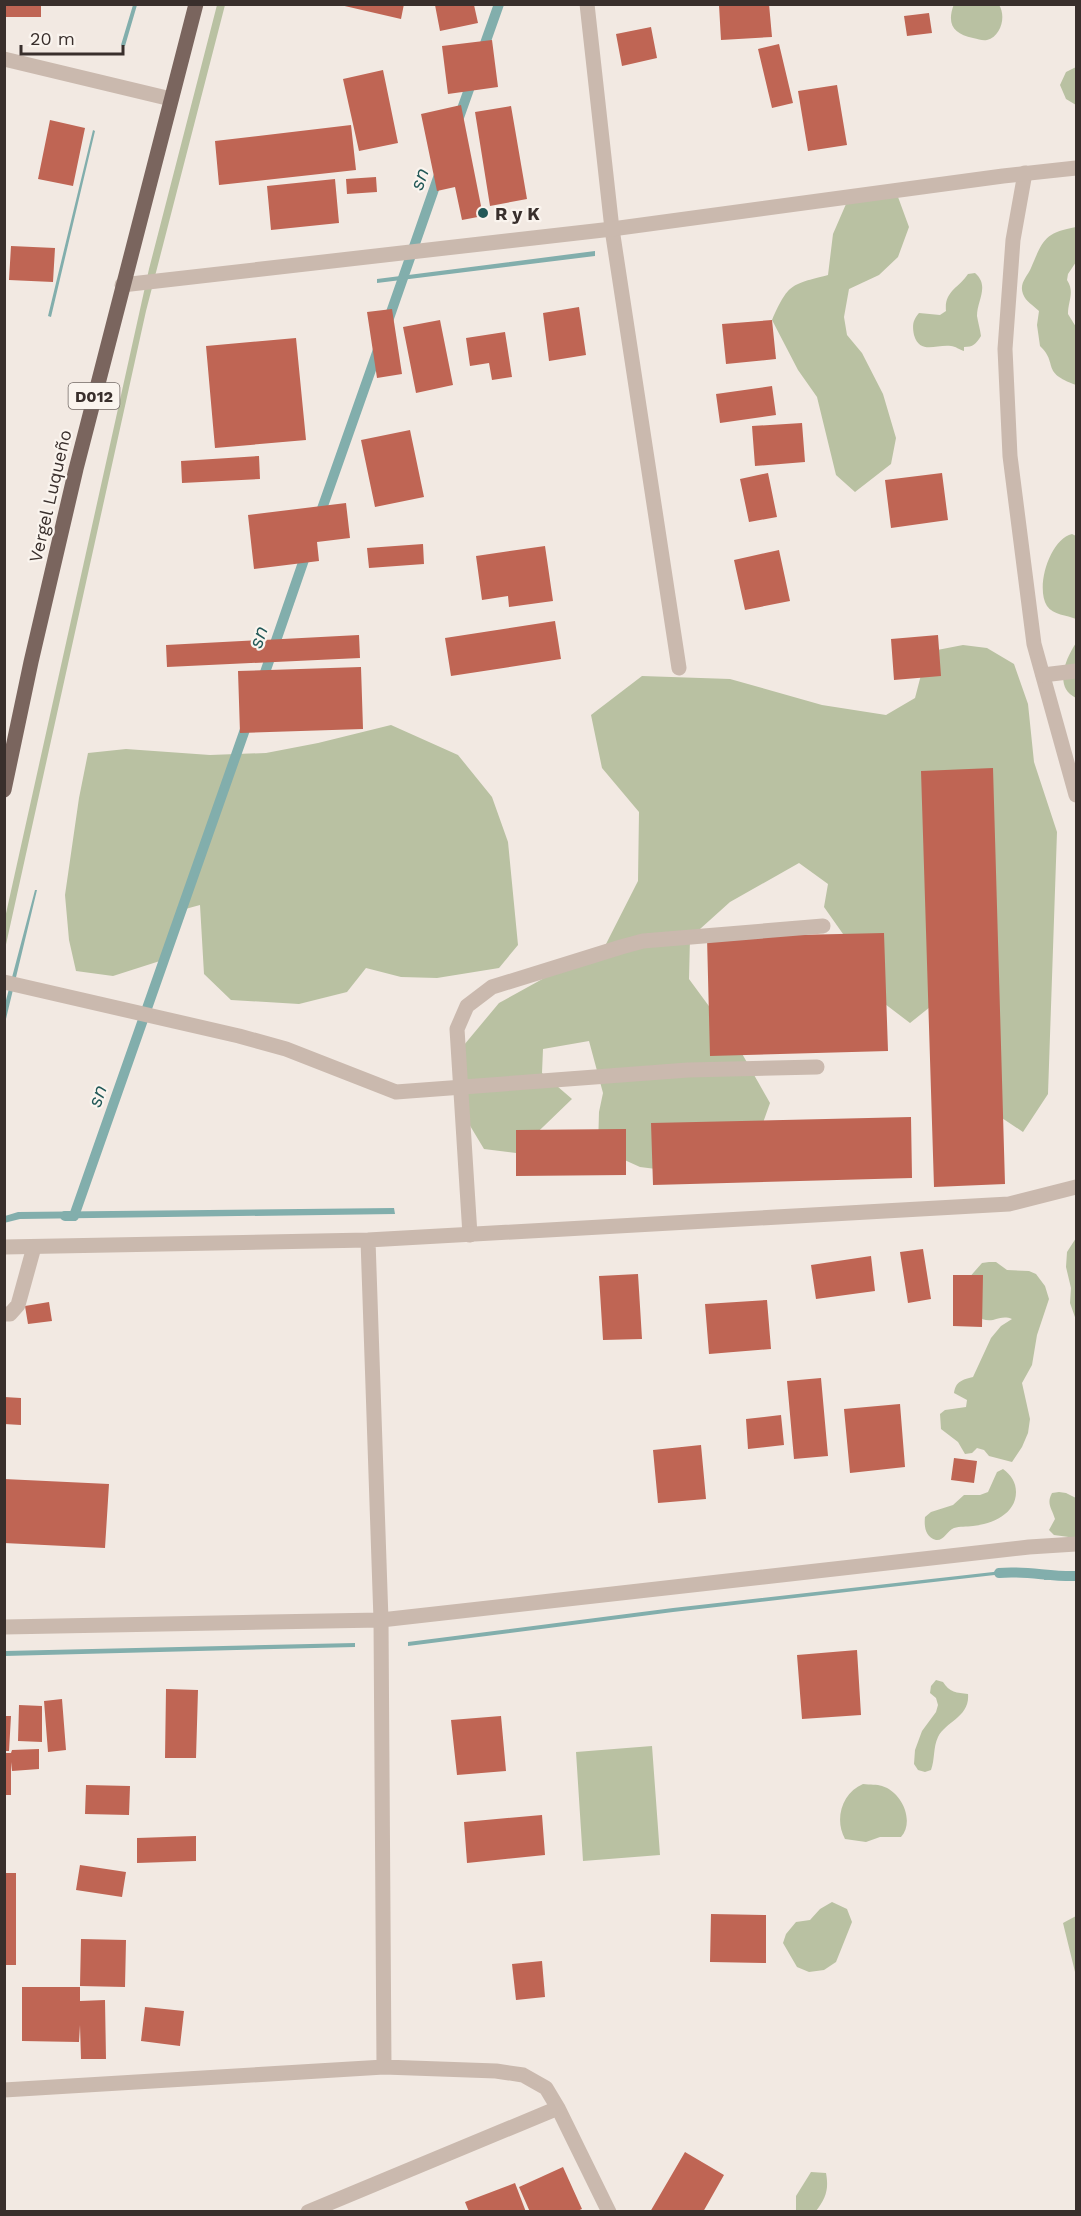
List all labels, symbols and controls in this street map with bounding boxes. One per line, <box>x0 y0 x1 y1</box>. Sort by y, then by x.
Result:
scale bar <box>21 18 123 56</box>
text: 20 m <box>30 28 75 49</box>
water label: sn <box>404 165 434 193</box>
place label: R y K <box>495 203 540 224</box>
marker: R y K <box>476 206 490 220</box>
road number: D012 <box>68 383 119 409</box>
street label: Vergel Luqueño <box>25 428 75 564</box>
water label: sn <box>243 623 273 651</box>
water label: sn <box>82 1082 112 1110</box>

